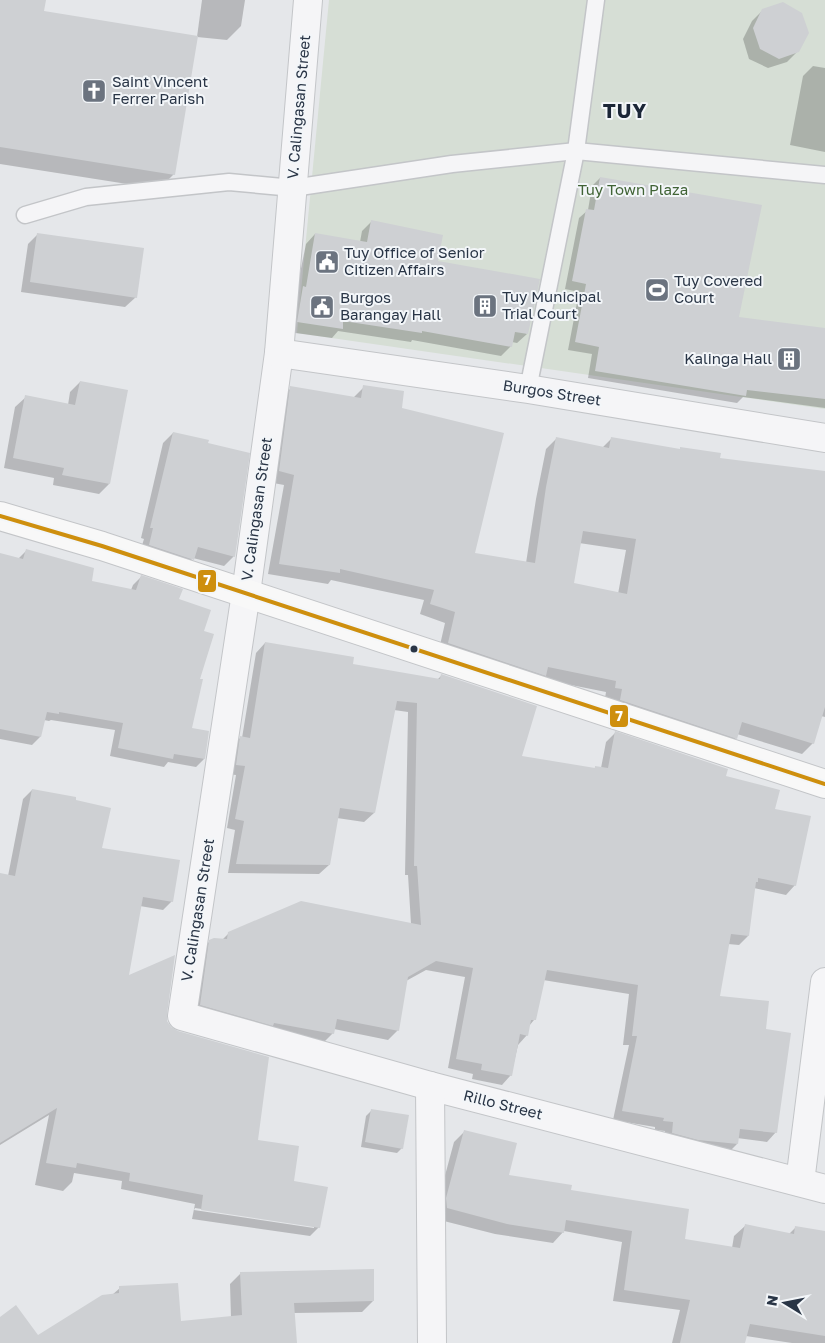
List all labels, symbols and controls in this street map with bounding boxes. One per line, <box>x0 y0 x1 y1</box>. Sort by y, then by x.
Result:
street label: V. Calingasan Street <box>283 34 313 180</box>
place label: Saint Vincent Ferrer Parish <box>112 72 208 107</box>
church icon: Saint Vincent Ferrer Parish <box>81 78 107 104</box>
district label: TUY <box>603 98 647 122</box>
park label: Tuy Town Plaza <box>578 180 688 198</box>
place label: Tuy Office of Senior Citizen Affairs <box>344 243 485 278</box>
public building icon: Tuy Office of Senior Citizen Affairs <box>314 249 340 275</box>
place label: Tuy Covered Court <box>674 271 763 306</box>
sports icon: Tuy Covered Court <box>644 277 670 303</box>
place label: Tuy Municipal Trial Court <box>502 287 601 322</box>
place label: Burgos Barangay Hall <box>340 288 441 323</box>
building icon: Tuy Municipal Trial Court <box>472 293 498 319</box>
public building icon: Burgos Barangay Hall <box>309 294 335 320</box>
building icon: Kalinga Hall <box>776 346 802 372</box>
place label: Kalinga Hall <box>684 349 772 367</box>
street label: Burgos Street <box>502 375 603 409</box>
street label: V. Calingasan Street <box>237 436 275 582</box>
line badge: 7 <box>197 569 217 593</box>
text: 7 <box>203 571 211 588</box>
unlabelled marker <box>409 644 419 654</box>
line badge: 7 <box>609 704 629 728</box>
text: 7 <box>615 707 623 724</box>
street label: V. Calingasan Street <box>177 837 217 983</box>
street label: Rillo Street <box>462 1086 545 1123</box>
north arrow <box>760 1278 810 1328</box>
text: N <box>762 1294 781 1307</box>

